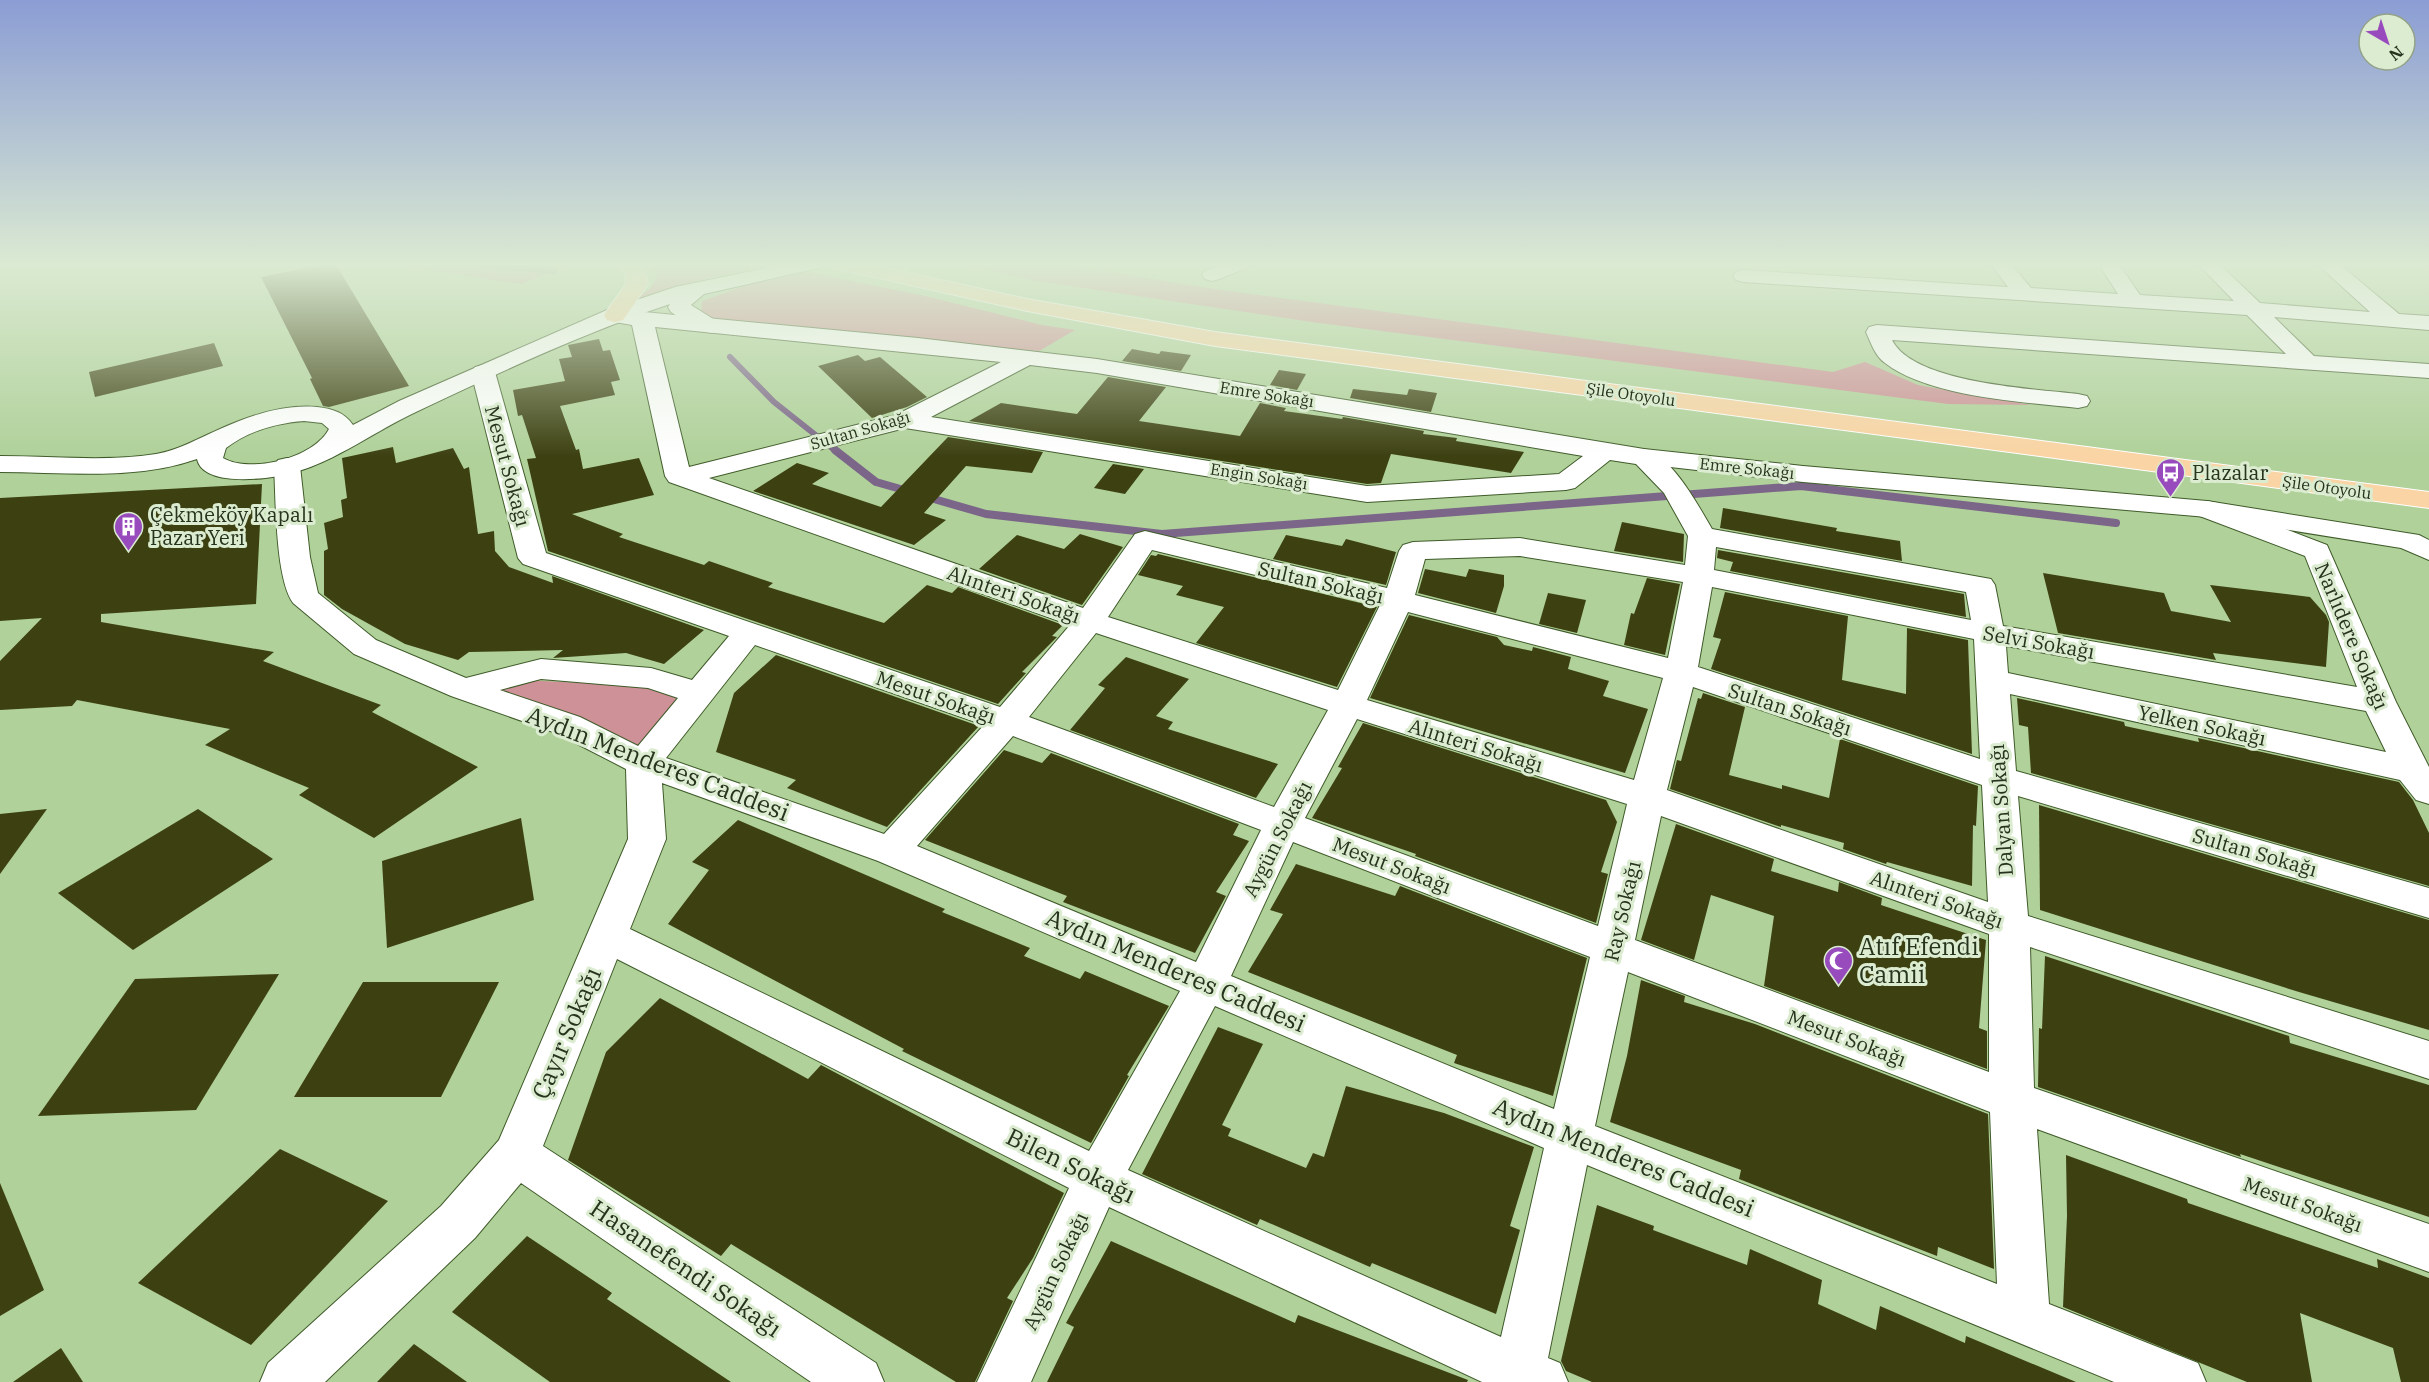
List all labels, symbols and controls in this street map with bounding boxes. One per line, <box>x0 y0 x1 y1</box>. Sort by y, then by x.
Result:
north arrow <box>2357 12 2417 72</box>
text: N <box>2385 42 2408 65</box>
street label: Emre Sokağı <box>1218 377 1316 411</box>
street label: Şile Otoyolu <box>1585 378 1677 410</box>
street label: Mesut Sokağı <box>479 402 537 530</box>
street label: Sultan Sokağı <box>808 406 912 454</box>
street label: Emre Sokağı <box>1699 453 1795 483</box>
bus stop icon: Plazalar <box>2155 456 2187 498</box>
street label: Engin Sokağı <box>1209 458 1309 494</box>
place label: Plazalar <box>2192 459 2268 486</box>
street label: Şile Otoyolu <box>2281 471 2373 503</box>
place label: Çekmeköy Kapalı Pazar Yeri <box>150 501 313 551</box>
building icon: Çekmeköy Kapalı Pazar Yeri <box>113 510 145 552</box>
street label: Sultan Sokağı <box>1255 554 1387 610</box>
street label: Narlıdere Sokağı <box>2309 558 2395 714</box>
street label: Alınteri Sokağı <box>944 559 1084 629</box>
street label: Selvi Sokağı <box>1981 619 2097 665</box>
street label: Mesut Sokağı <box>873 664 999 730</box>
street label: Sultan Sokağı <box>1725 676 1855 742</box>
street label: Aydın Menderes Caddesi <box>522 698 794 828</box>
street label: Yelken Sokağı <box>2135 698 2269 752</box>
street label: Alınteri Sokağı <box>1406 712 1546 778</box>
street label: Dalyan Sokağı <box>1983 743 2019 877</box>
street label: Aygün Sokağı <box>1236 776 1318 902</box>
street label: Sultan Sokağı <box>2190 821 2320 883</box>
street label: Mesut Sokağı <box>1329 830 1455 900</box>
street label: Ray Sokağı <box>1597 858 1647 964</box>
street label: Alınteri Sokağı <box>1867 864 2007 934</box>
street label: Aydın Menderes Caddesi <box>1041 901 1311 1039</box>
place label: Atıf Efendi Camii <box>1859 930 1979 990</box>
mosque icon: Atıf Efendi Camii <box>1822 944 1854 986</box>
street label: Çayır Sokağı <box>524 962 608 1104</box>
street label: Mesut Sokağı <box>1784 1003 1910 1073</box>
street label: Aydın Menderes Caddesi <box>1489 1090 1759 1224</box>
street label: Bilen Sokağı <box>1001 1120 1141 1210</box>
street label: Mesut Sokağı <box>2240 1170 2366 1238</box>
street label: Hasanefendi Sokağı <box>584 1192 788 1344</box>
street label: Aygün Sokağı <box>1016 1208 1094 1334</box>

